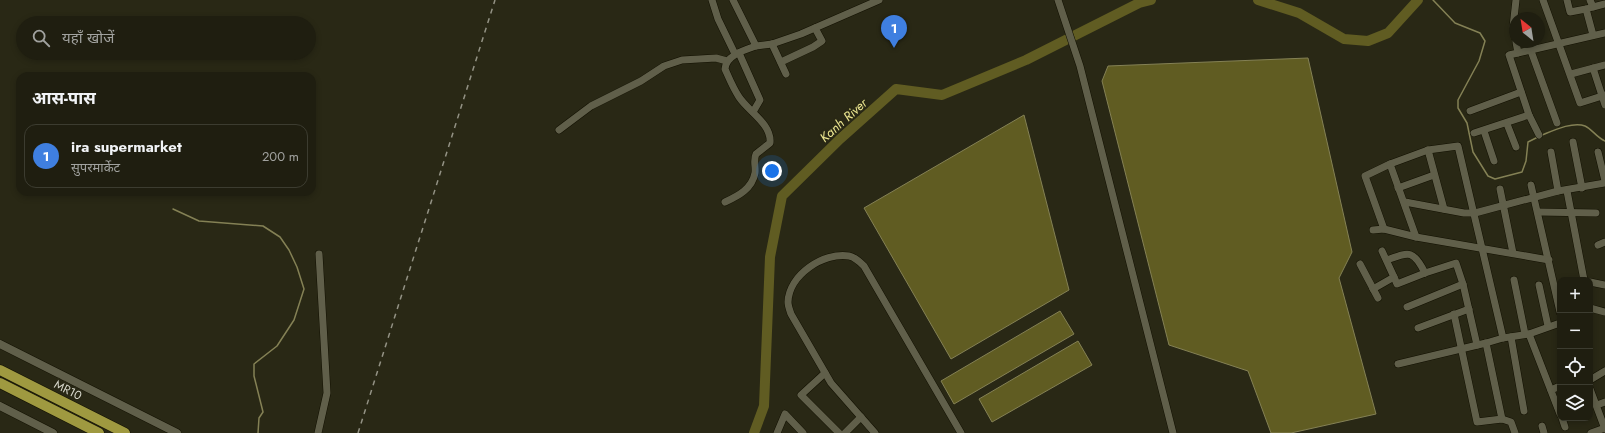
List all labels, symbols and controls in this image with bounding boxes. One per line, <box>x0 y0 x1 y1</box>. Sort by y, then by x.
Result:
north arrow <box>1509 12 1545 48</box>
pin: 1 <box>881 15 907 48</box>
search box <box>16 16 316 60</box>
icon: search <box>30 27 52 49</box>
text: यहाँ खोजें <box>62 27 114 49</box>
text: आस-पास <box>32 86 96 110</box>
water label: Kanh River <box>815 93 872 147</box>
text: ira supermarket <box>71 136 182 158</box>
text: 1 <box>43 147 49 166</box>
text: 200 m <box>262 147 299 166</box>
text: सुपरमार्केट <box>71 158 120 177</box>
your location <box>762 161 782 181</box>
map controls <box>1557 277 1593 421</box>
button: + <box>1557 277 1593 313</box>
button: − <box>1557 313 1593 349</box>
button: locate <box>1557 349 1593 385</box>
street label: MR10 <box>51 375 85 405</box>
button: layers <box>1557 385 1593 421</box>

